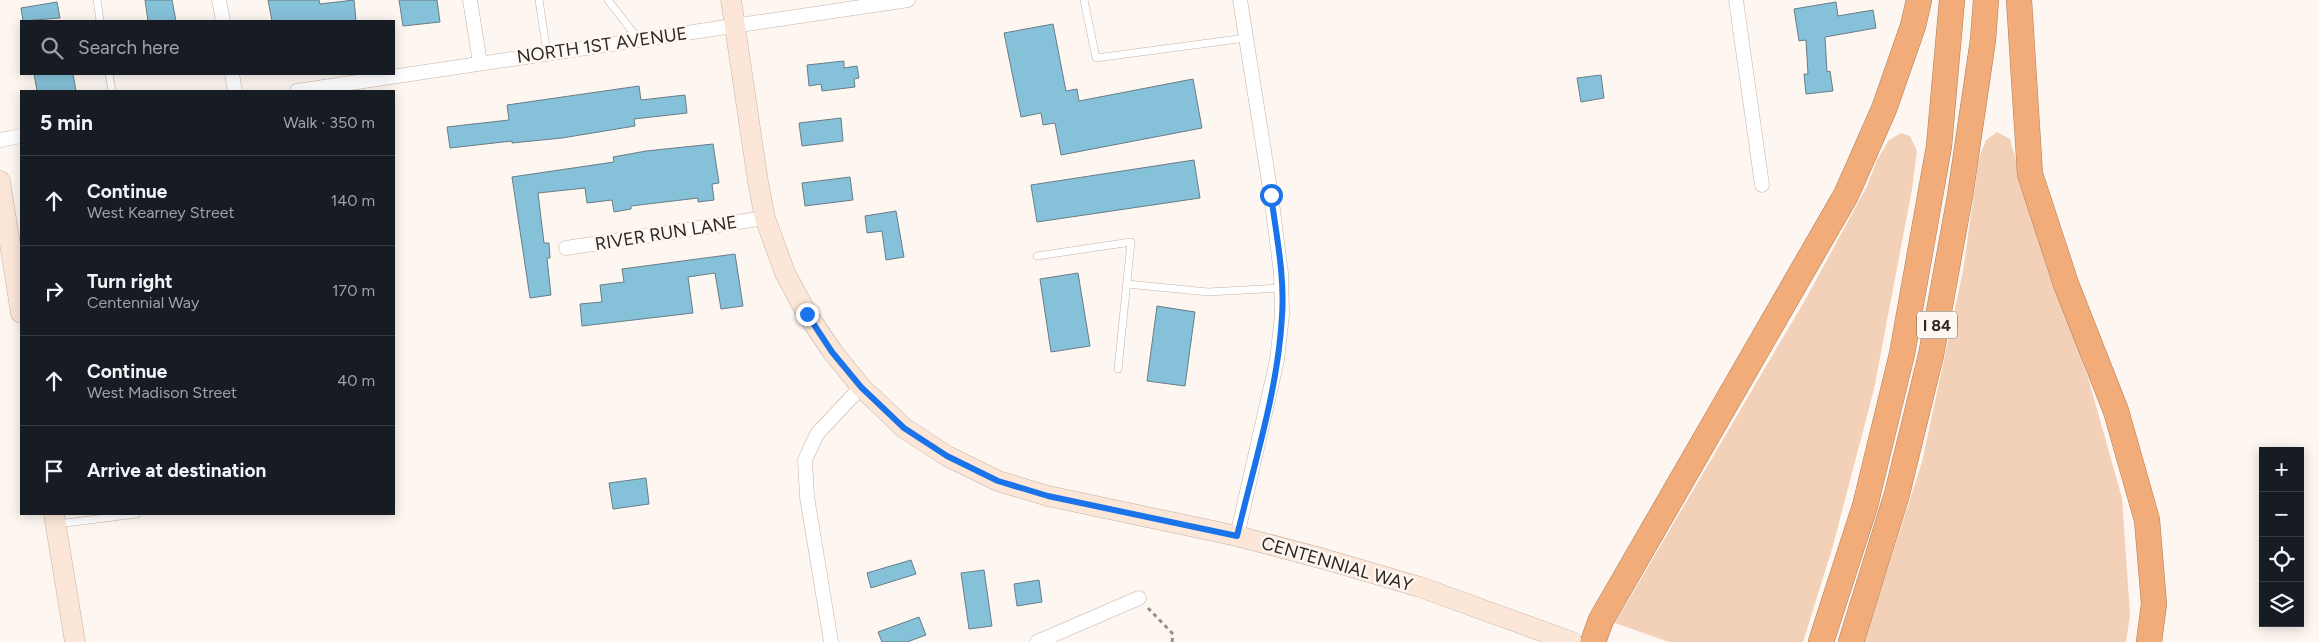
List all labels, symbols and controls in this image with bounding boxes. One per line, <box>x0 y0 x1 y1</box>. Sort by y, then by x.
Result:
search box <box>20 20 395 75</box>
street label: NORTH 1ST AVENUE <box>515 22 689 68</box>
icon: search <box>38 34 66 62</box>
text: Search here <box>78 36 180 59</box>
text: 5 min <box>40 110 93 135</box>
text: Walk · 350 m <box>283 113 375 132</box>
text: Continue <box>87 180 167 203</box>
route start <box>1260 184 1283 207</box>
icon: ahead <box>40 187 68 215</box>
text: 140 m <box>331 191 375 210</box>
text: West Kearney Street <box>87 203 234 222</box>
street label: RIVER RUN LANE <box>593 211 739 255</box>
text: Turn right <box>87 270 173 293</box>
icon: right <box>40 277 68 305</box>
text: 170 m <box>332 281 375 300</box>
text: Centennial Way <box>87 293 199 312</box>
route end <box>796 303 819 326</box>
road number: I 84 <box>1917 312 1957 338</box>
text: Continue <box>87 360 167 383</box>
icon: ahead <box>40 367 68 395</box>
text: 40 m <box>337 371 375 390</box>
text: West Madison Street <box>87 383 237 402</box>
map controls <box>2259 447 2304 627</box>
button: + <box>2259 447 2304 492</box>
icon: arrive <box>40 457 68 485</box>
text: Arrive at destination <box>87 459 266 482</box>
button: − <box>2259 492 2304 537</box>
street label: CENTENNIAL WAY <box>1259 532 1415 596</box>
button: locate <box>2259 537 2304 582</box>
button: layers <box>2259 582 2304 627</box>

